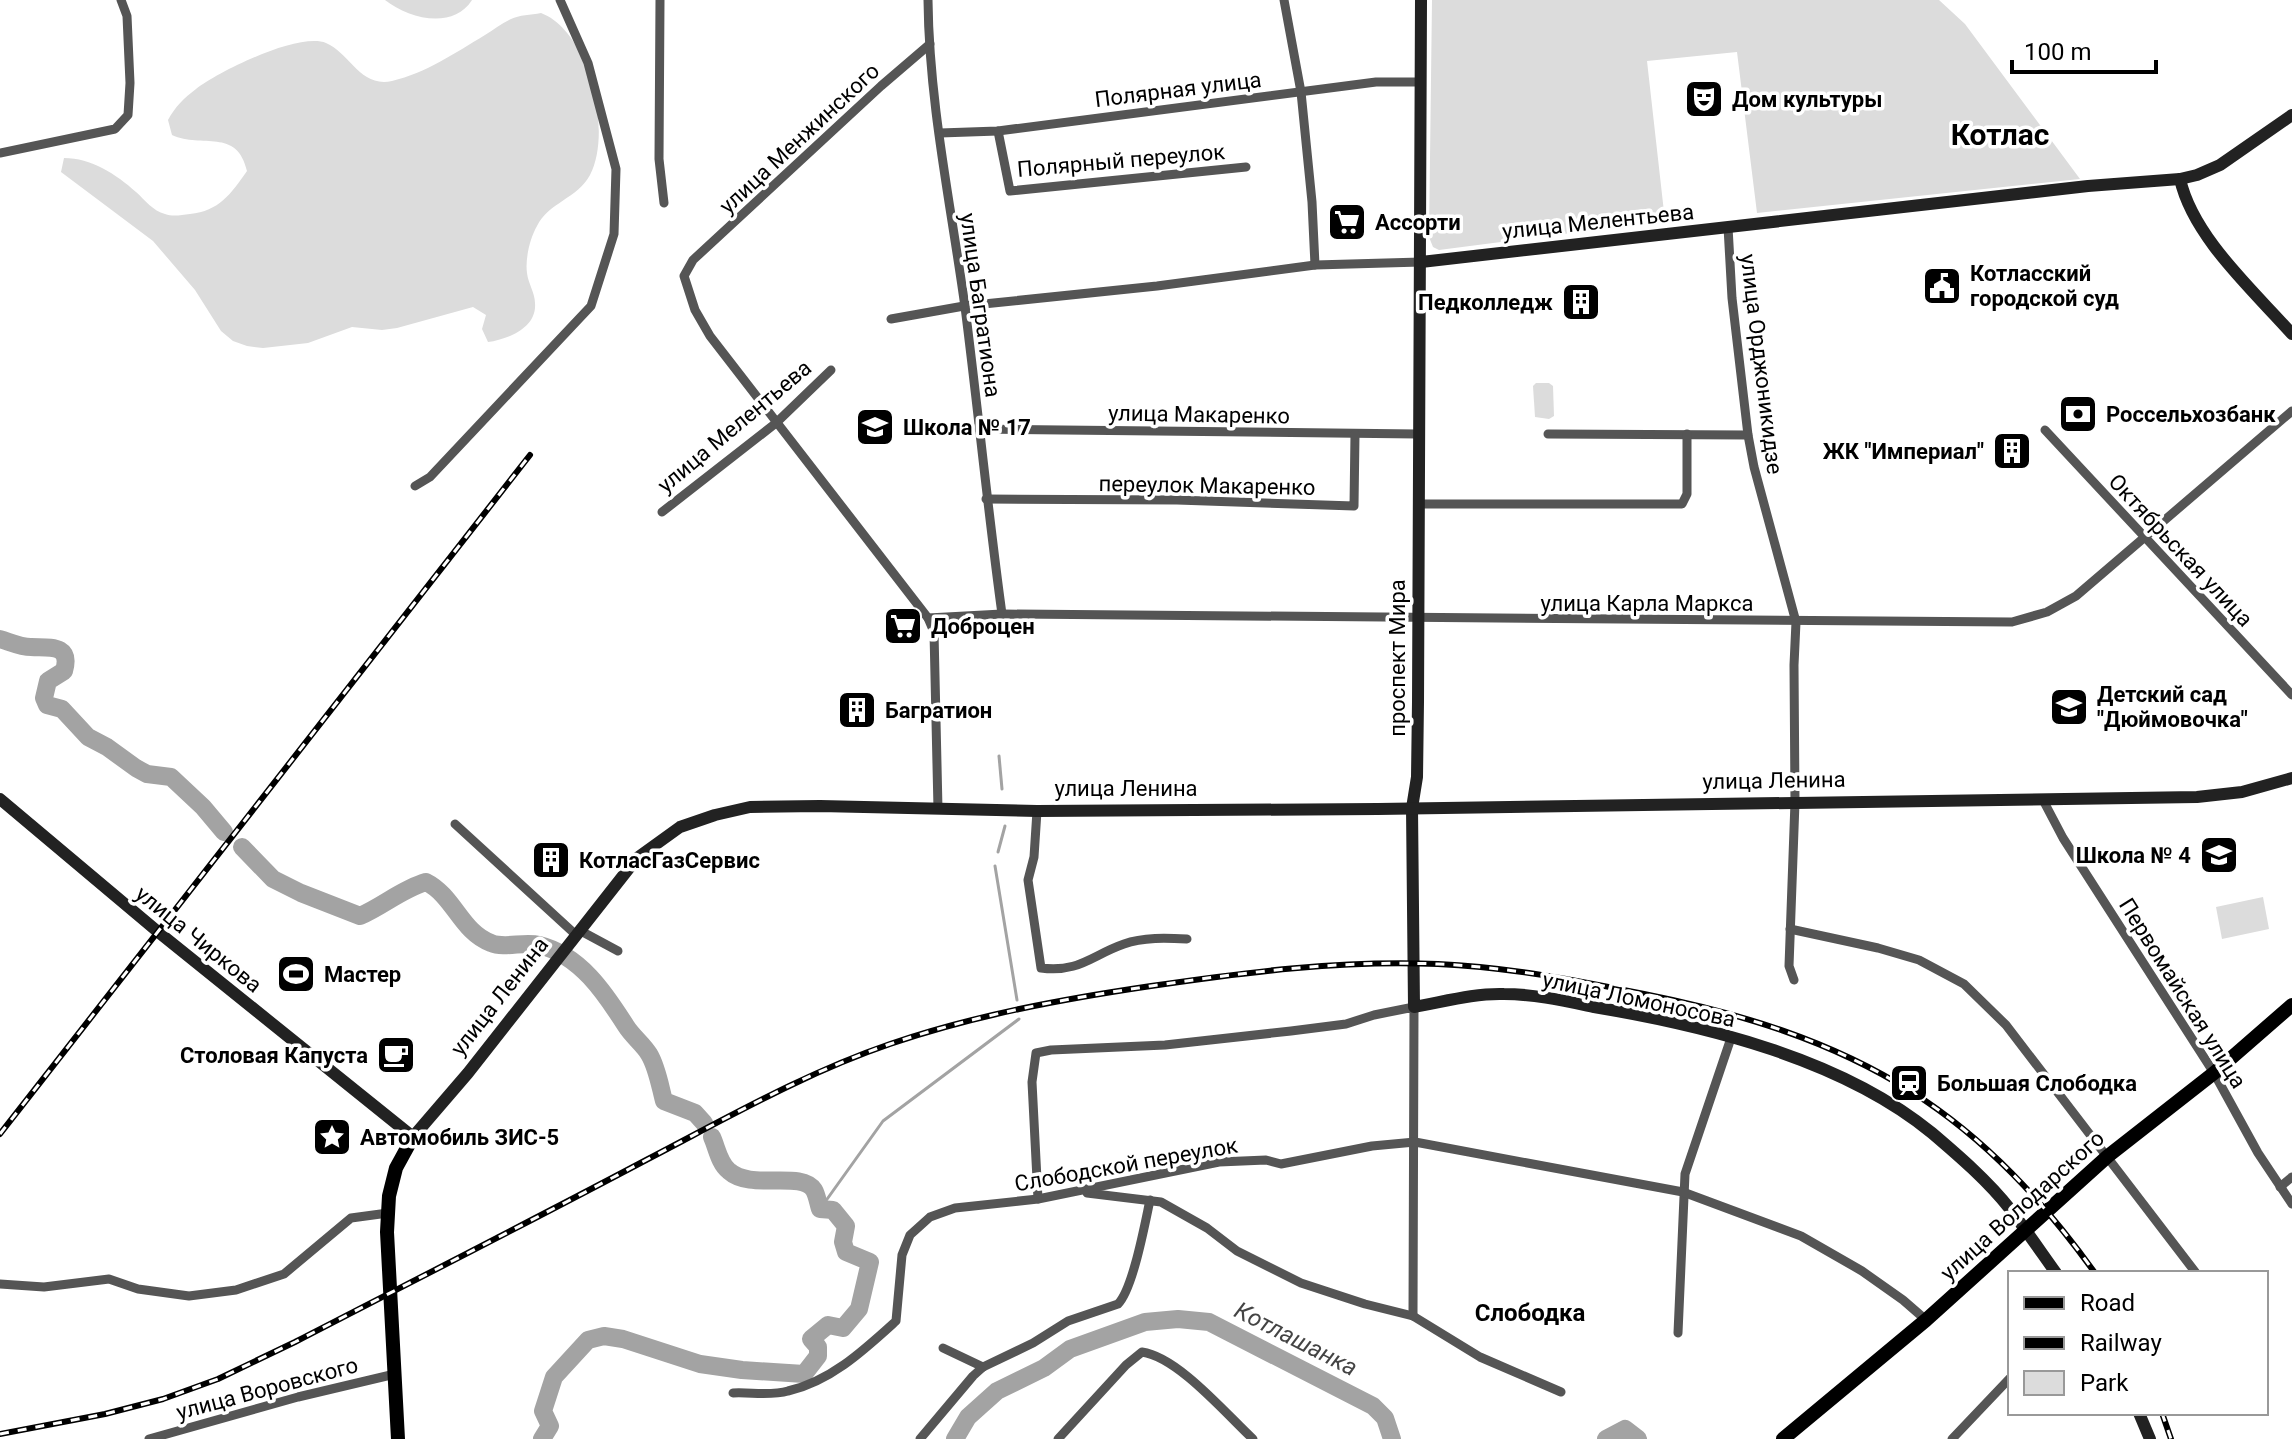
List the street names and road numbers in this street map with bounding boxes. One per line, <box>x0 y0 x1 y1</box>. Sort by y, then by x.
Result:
street label: улица Менжинского <box>714 58 884 219</box>
street label: Полярная улица <box>1093 67 1263 112</box>
street label: Полярный переулок <box>1016 139 1226 182</box>
street label: улица Мелентьева <box>1501 199 1695 244</box>
street label: улица Багратиона <box>955 211 1006 399</box>
street label: улица Орджоникидзе <box>1736 253 1787 476</box>
street label: улица Мелентьева <box>653 355 816 498</box>
street label: улица Макаренко <box>1108 400 1290 429</box>
street label: Октябрьская улица <box>2104 469 2258 632</box>
street label: переулок Макаренко <box>1098 471 1316 500</box>
street label: проспект Мира <box>1385 579 1410 737</box>
street label: улица Карла Маркса <box>1540 591 1754 616</box>
street label: улица Ленина <box>1702 767 1846 794</box>
street label: улица Ленина <box>1054 776 1198 801</box>
street label: улица Чиркова <box>131 881 267 998</box>
street label: Первомайская улица <box>2114 894 2251 1093</box>
street label: улица Ленина <box>445 932 553 1060</box>
street label: улица Ломоносова <box>1540 967 1738 1032</box>
street label: улица Володарского <box>1935 1125 2109 1285</box>
street label: Слободской переулок <box>1013 1133 1240 1196</box>
street label: улица Воровского <box>174 1352 361 1425</box>

